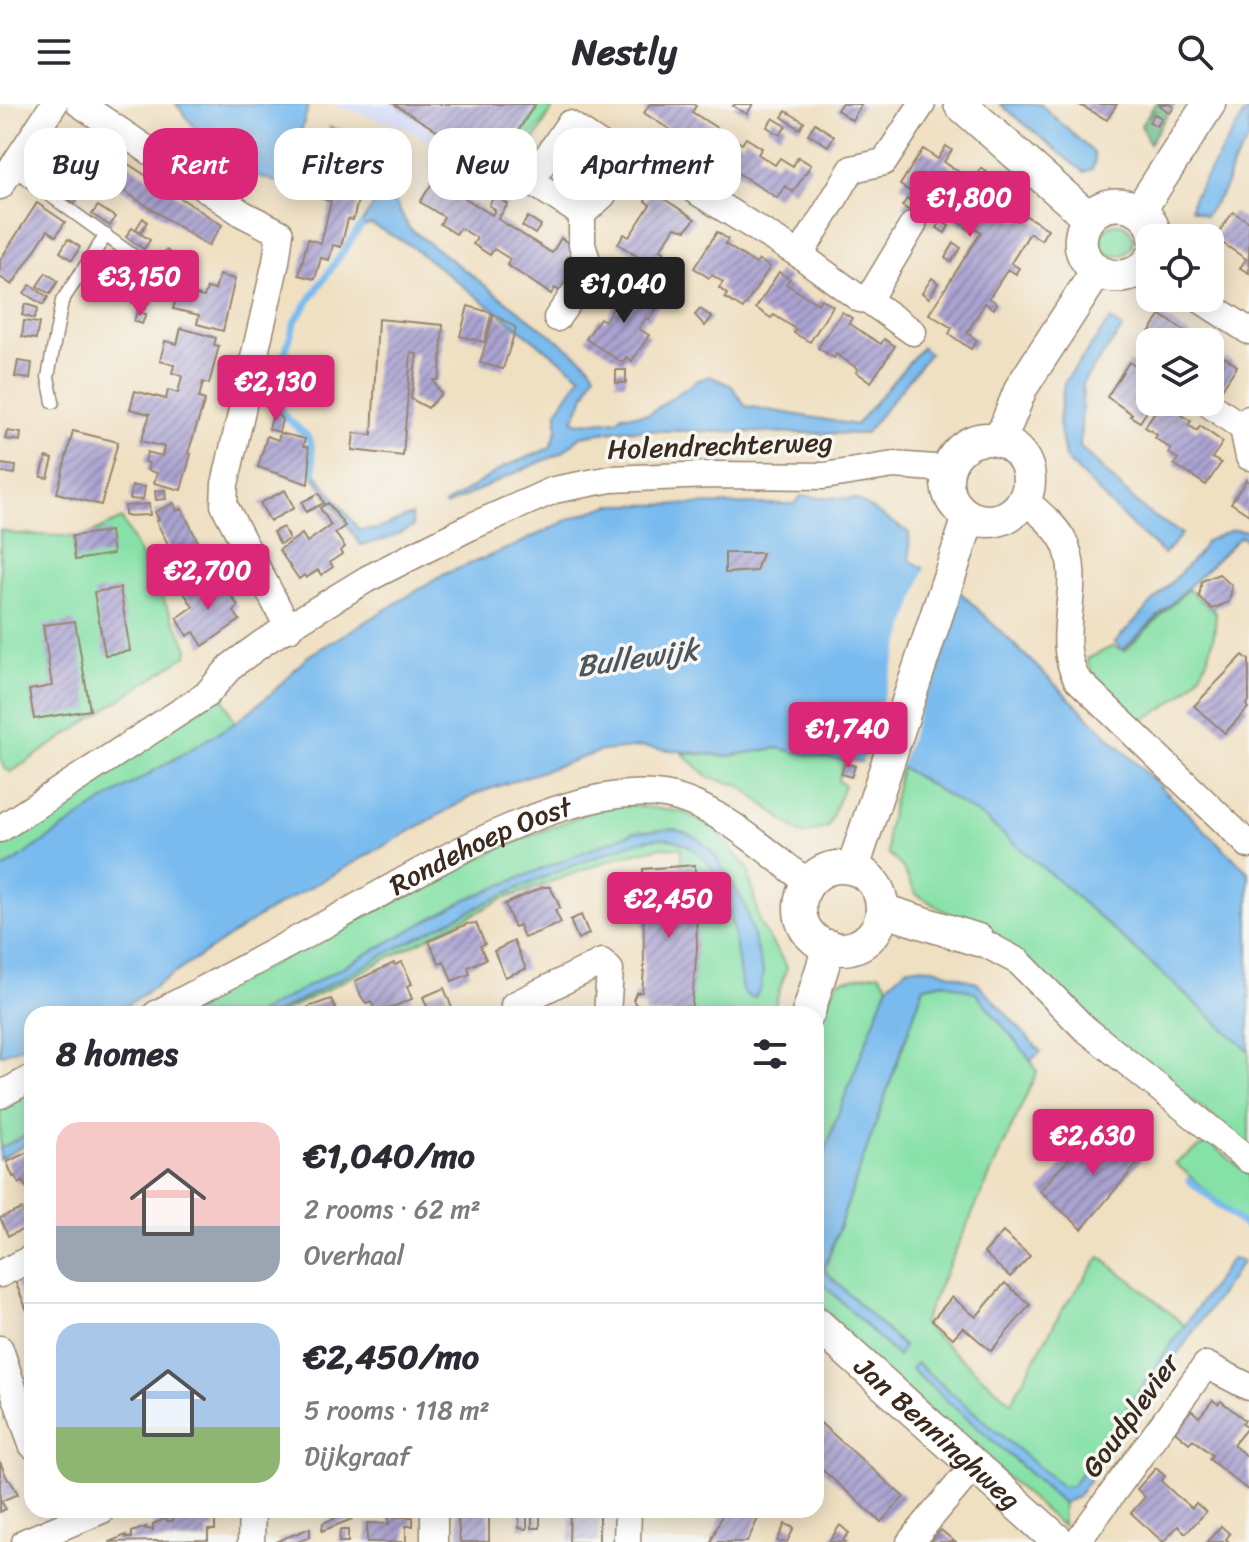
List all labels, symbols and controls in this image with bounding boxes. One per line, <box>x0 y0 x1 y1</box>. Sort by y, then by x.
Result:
text: Nestly <box>572 20 677 84</box>
icon: menu <box>32 30 76 74</box>
icon: search <box>1173 30 1217 74</box>
chip: Buy <box>24 128 127 200</box>
chip: Rent <box>143 128 258 200</box>
chip: Filters <box>274 128 412 200</box>
chip: New <box>428 128 537 200</box>
chip: Apartment <box>553 128 741 200</box>
pin: €1,800 <box>905 171 1035 239</box>
text: €1,800 <box>928 174 1012 220</box>
map controls <box>1136 224 1224 416</box>
button: locate <box>1136 224 1224 312</box>
pin: €3,150 <box>75 250 205 318</box>
text: €3,150 <box>99 253 181 299</box>
pin: €1,040 <box>559 257 689 325</box>
text: €1,040 <box>582 260 666 306</box>
button: layers <box>1136 328 1224 416</box>
pin: €2,130 <box>211 355 341 423</box>
text: €2,130 <box>235 358 317 404</box>
street label: Holendrechterweg <box>606 417 834 474</box>
pin: €2,700 <box>143 544 273 612</box>
text: €2,700 <box>165 547 251 593</box>
water label: Bullewijk <box>573 622 705 693</box>
pin: €1,740 <box>783 702 913 770</box>
text: €1,740 <box>807 705 889 751</box>
street label: Rondehoep Oost <box>380 782 579 909</box>
pin: €2,450 <box>604 872 734 940</box>
text: €2,450 <box>625 875 713 921</box>
text: 8 homes <box>56 1024 178 1084</box>
icon: filters <box>748 1032 792 1076</box>
pin: €2,630 <box>1028 1109 1158 1177</box>
text: €2,630 <box>1051 1112 1135 1158</box>
text: €1,040/mo <box>304 1126 475 1186</box>
icon: home <box>120 1154 216 1250</box>
text: 2 rooms · 62 m² <box>304 1186 481 1232</box>
text: Overhaal <box>304 1232 404 1278</box>
text: €2,450/mo <box>304 1327 479 1387</box>
street label: Goudplevier <box>1068 1341 1194 1488</box>
street label: Jan Benninghweg <box>842 1343 1033 1522</box>
icon: home <box>120 1355 216 1451</box>
text: 5 rooms · 118 m² <box>304 1387 490 1433</box>
text: Dijkgraaf <box>304 1433 410 1479</box>

